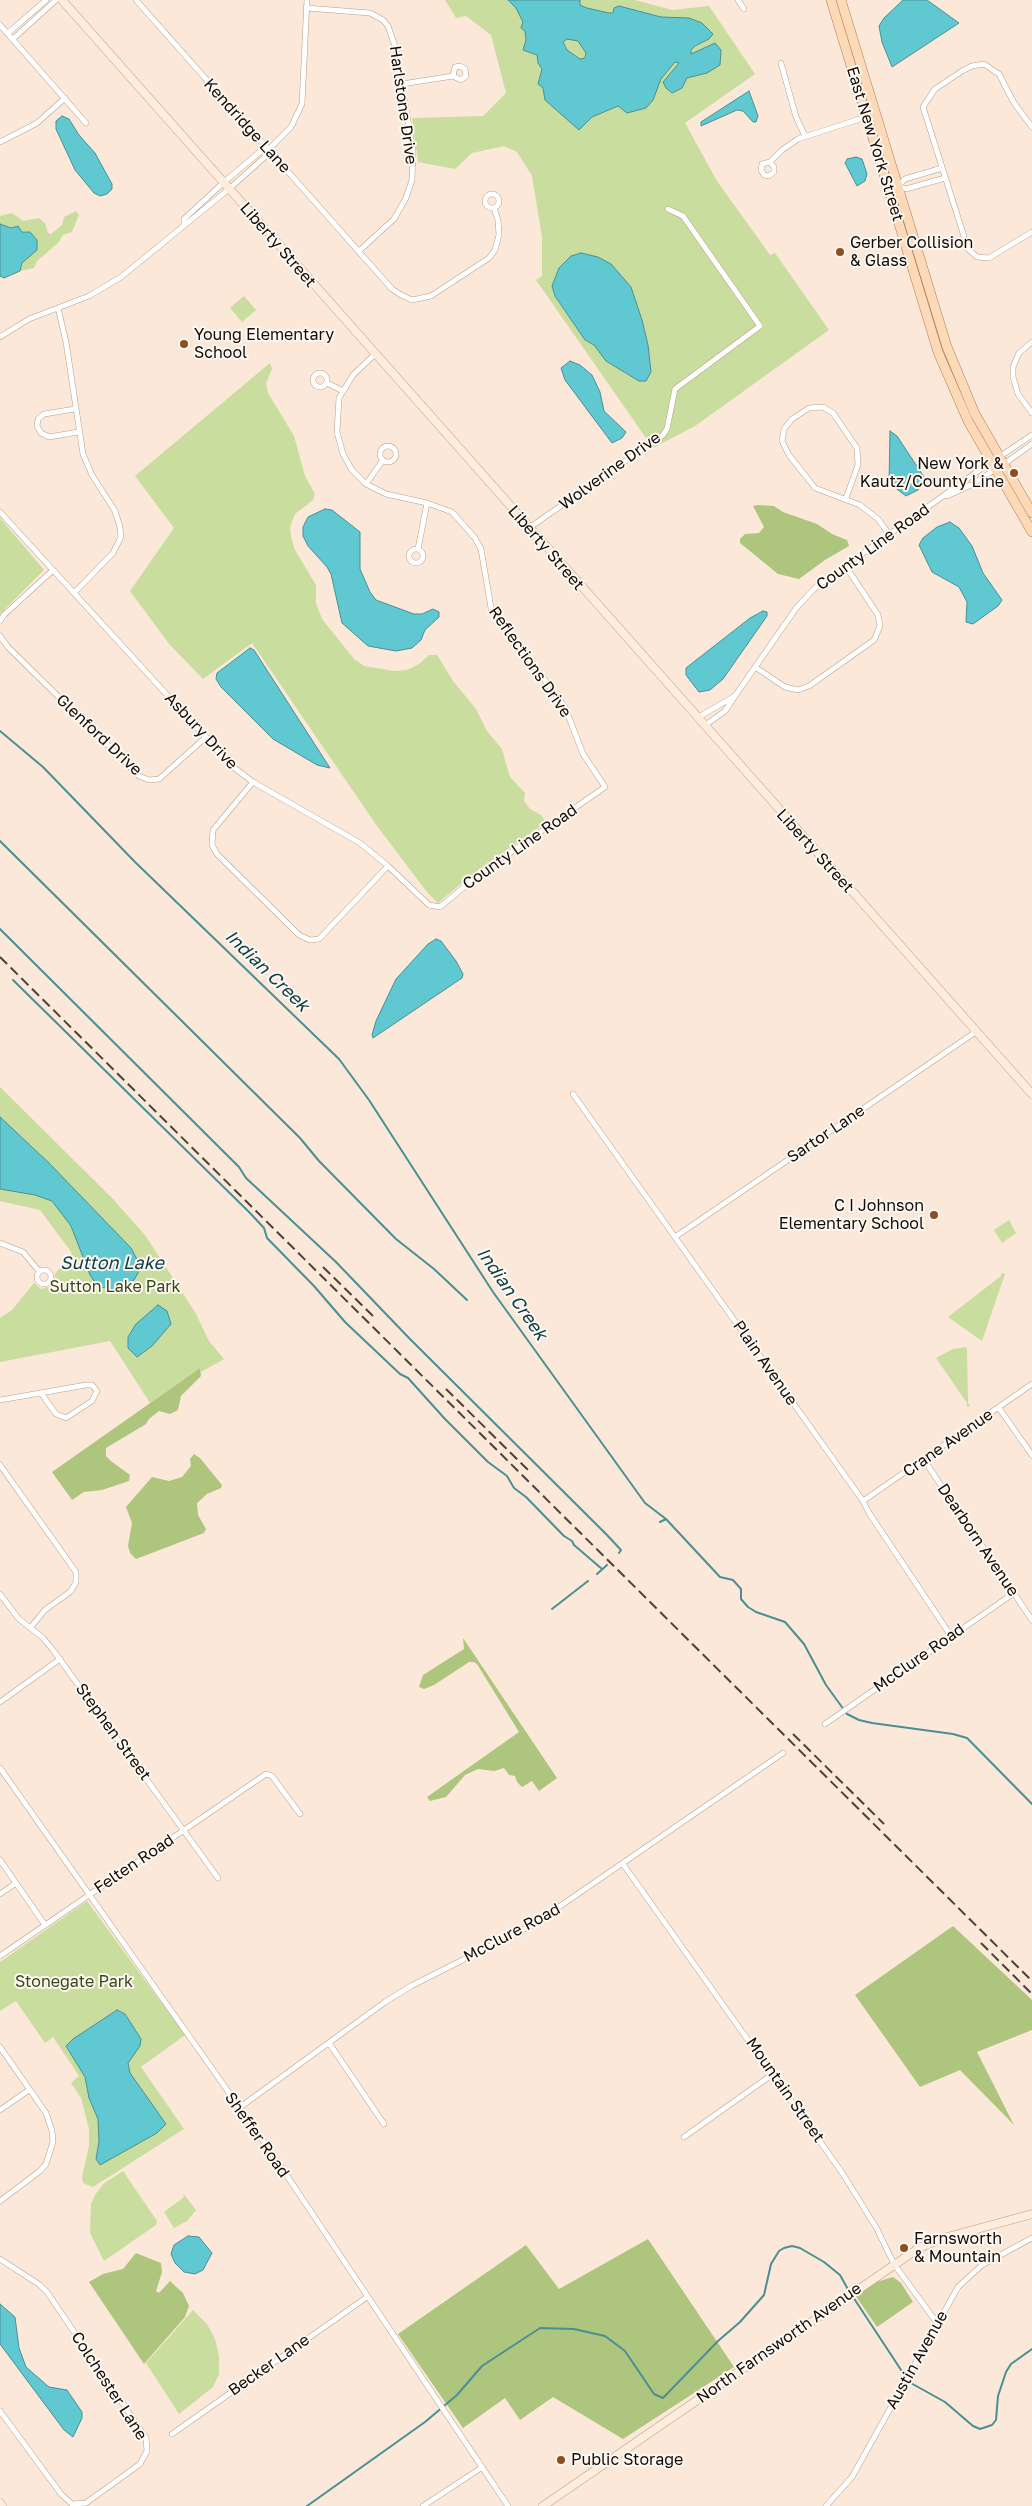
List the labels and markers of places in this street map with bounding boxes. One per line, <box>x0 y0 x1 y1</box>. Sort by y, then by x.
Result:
place label: Gerber Collision & Glass <box>850 233 973 271</box>
marker: Gerber Collision & Glass <box>834 246 846 258</box>
place label: Young Elementary School <box>194 325 334 363</box>
marker: Young Elementary School <box>178 338 190 350</box>
place label: New York & Kautz/County Line <box>860 454 1004 492</box>
marker: New York & Kautz/County Line <box>1008 467 1020 479</box>
place label: C I Johnson Elementary School <box>779 1196 924 1234</box>
marker: C I Johnson Elementary School <box>928 1209 940 1221</box>
place label: Farnsworth & Mountain <box>914 2229 1002 2267</box>
marker: Farnsworth & Mountain <box>898 2242 910 2254</box>
place label: Public Storage <box>571 2450 683 2470</box>
marker: Public Storage <box>555 2454 567 2466</box>

